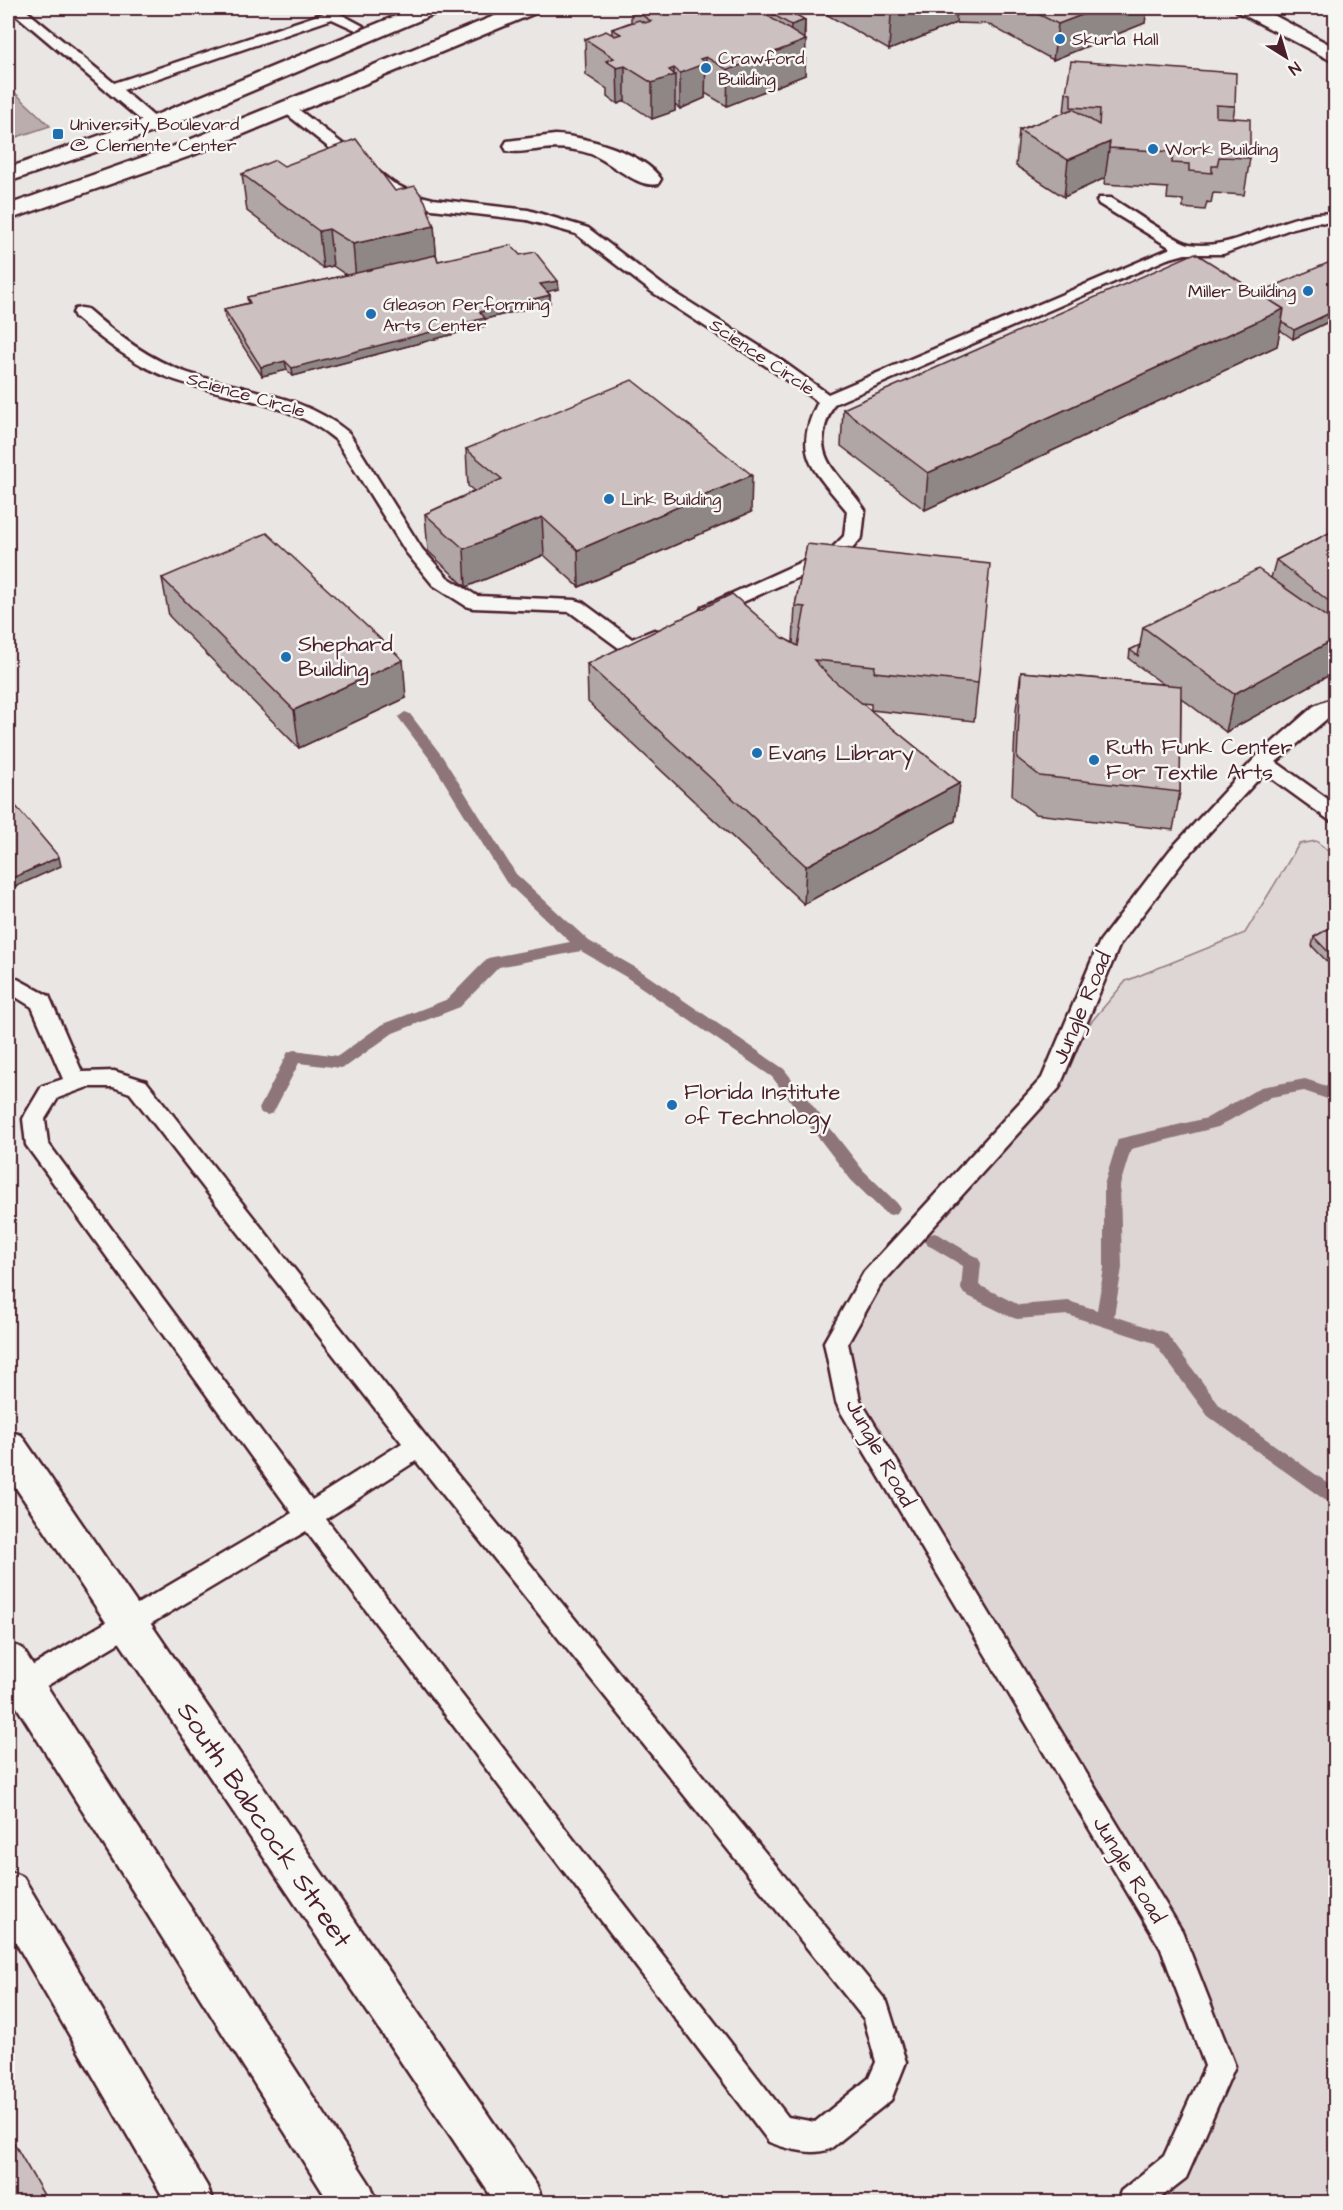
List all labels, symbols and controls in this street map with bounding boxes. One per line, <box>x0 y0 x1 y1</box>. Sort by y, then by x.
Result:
place label: Skurla Hall <box>1072 27 1159 52</box>
north arrow <box>1256 27 1316 87</box>
marker: Skurla Hall <box>1053 32 1067 46</box>
place label: Crawford Building <box>718 46 804 93</box>
text: N <box>1284 56 1305 80</box>
marker: Crawford Building <box>699 61 713 75</box>
place label: University Boulevard @ Clemente Center <box>70 112 239 158</box>
marker: University Boulevard @ Clemente Center <box>51 127 65 141</box>
place label: Work Building <box>1165 137 1278 163</box>
marker: Work Building <box>1146 142 1160 156</box>
place label: Miller Building <box>1188 279 1296 305</box>
marker: Miller Building <box>1301 284 1315 298</box>
place label: Gleason Performing Arts Center <box>383 292 549 338</box>
marker: Gleason Performing Arts Center <box>364 307 378 321</box>
street label: Science Circle <box>704 312 820 402</box>
street label: Science Circle <box>184 366 308 424</box>
place label: Link Building <box>621 487 721 513</box>
marker: Link Building <box>602 492 616 506</box>
place label: Shephard Building <box>298 629 393 686</box>
marker: Shephard Building <box>279 650 293 664</box>
place label: Ruth Funk Center For Textile Arts <box>1106 732 1293 788</box>
place label: Evans Library <box>769 738 914 770</box>
marker: Evans Library <box>750 746 764 760</box>
marker: Ruth Funk Center For Textile Arts <box>1087 753 1101 767</box>
street label: Jungle Road <box>1044 947 1121 1070</box>
place label: Florida Institute of Technology <box>684 1077 840 1134</box>
marker: Florida Institute of Technology <box>665 1098 679 1112</box>
street label: Jungle Road <box>837 1393 923 1513</box>
street label: South Babcock Street <box>167 1694 361 1956</box>
street label: Jungle Road <box>1084 1811 1173 1930</box>

